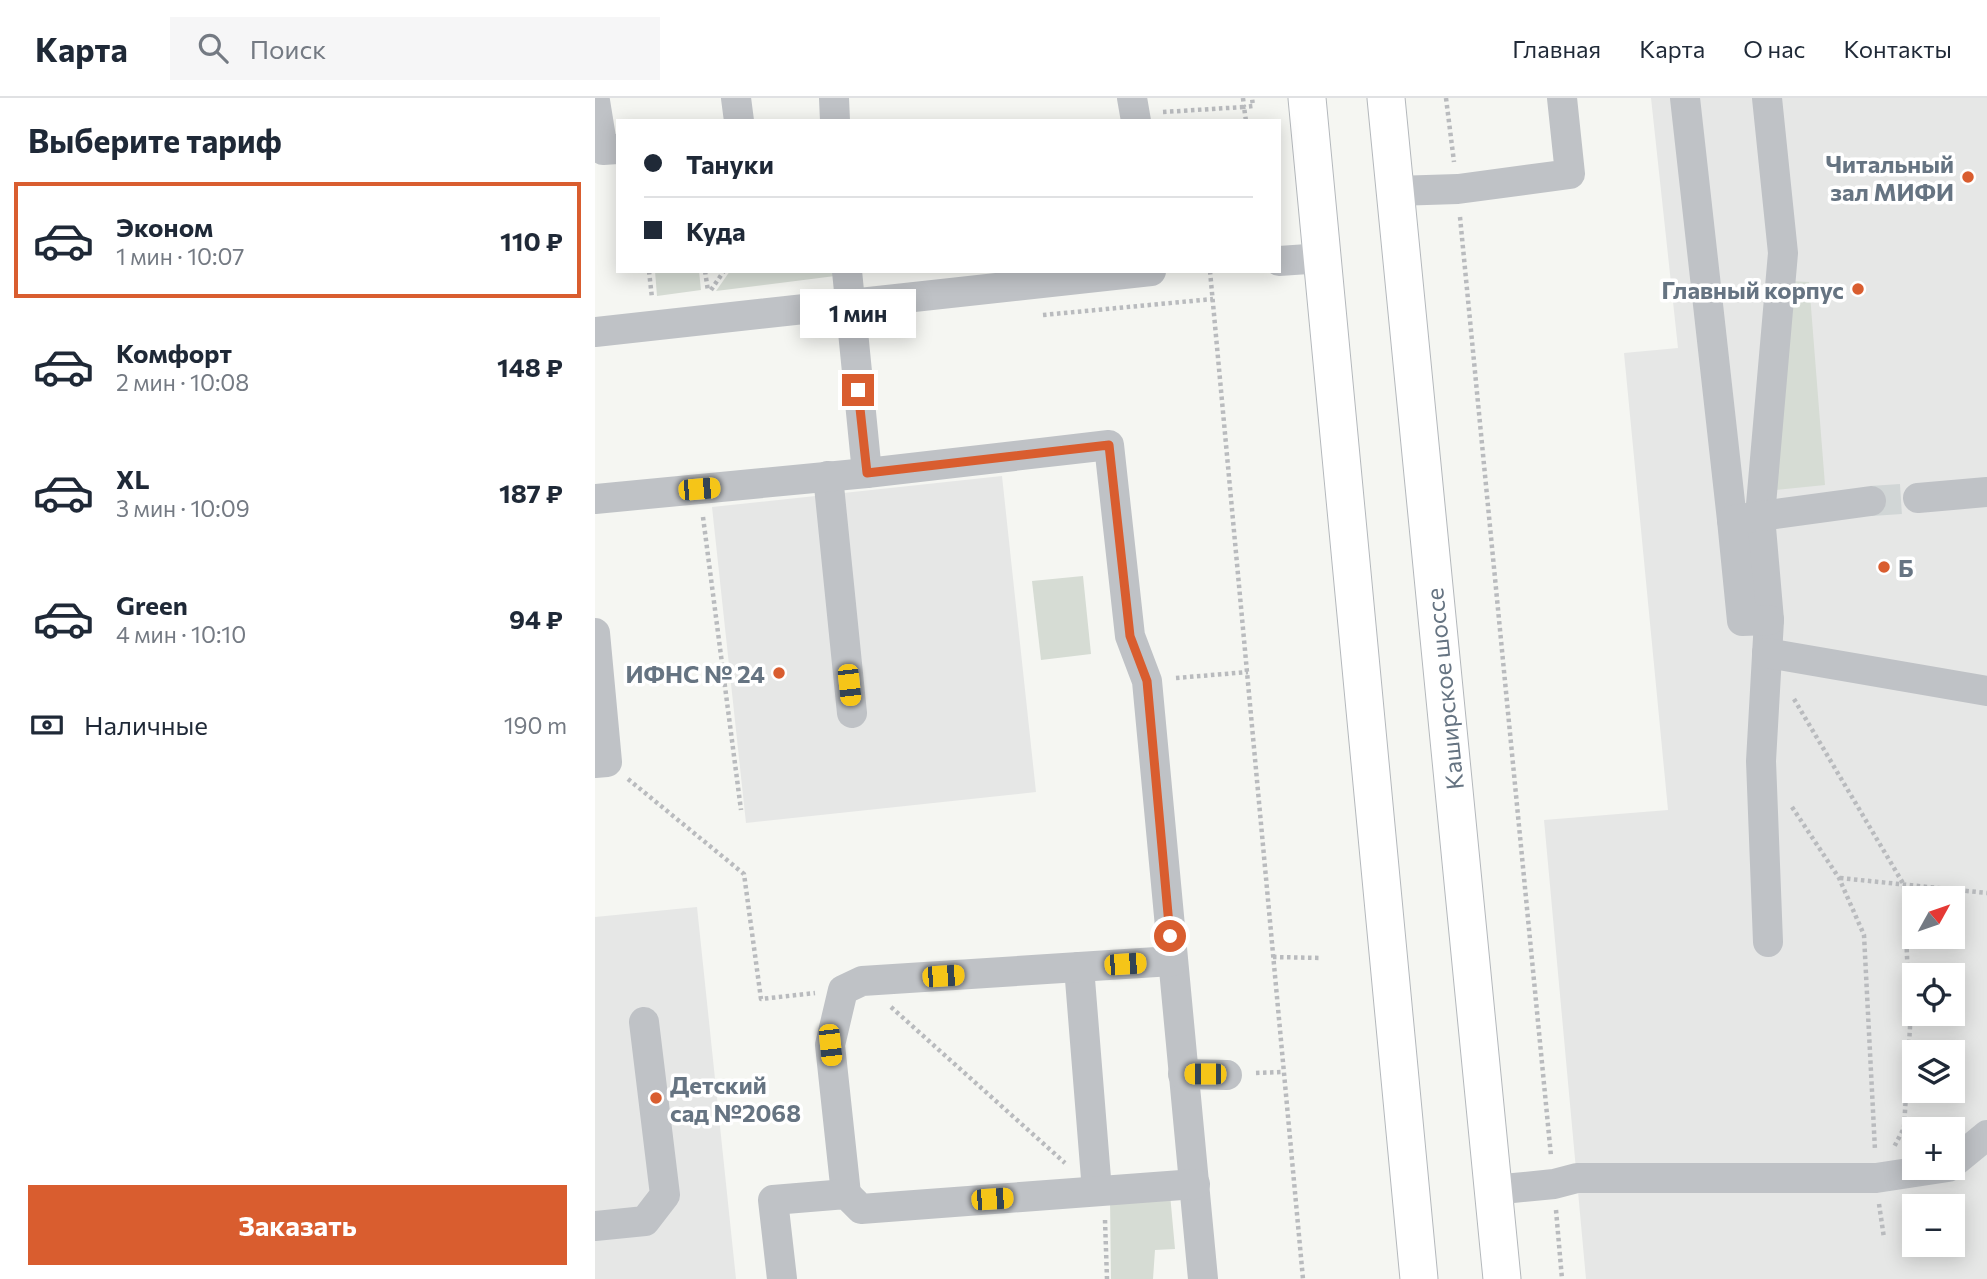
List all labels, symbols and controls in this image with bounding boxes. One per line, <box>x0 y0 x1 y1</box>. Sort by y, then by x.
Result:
search box <box>170 17 660 80</box>
text: Карта <box>35 28 128 69</box>
icon: search <box>194 29 232 67</box>
text: Поиск <box>250 33 326 64</box>
text: Главная <box>1512 34 1601 63</box>
text: Карта <box>1639 34 1705 63</box>
text: О нас <box>1743 34 1805 63</box>
text: Контакты <box>1843 34 1952 63</box>
text: Выберите тариф <box>28 120 282 160</box>
text: Тануки <box>686 148 774 179</box>
place label: Читальный зал МИФИ <box>1825 149 1954 206</box>
marker: Читальный зал МИФИ <box>1960 169 1976 185</box>
icon: car <box>32 209 95 272</box>
text: Эконом <box>116 211 213 242</box>
text: Куда <box>686 215 746 246</box>
text: 110 ₽ <box>500 225 563 256</box>
text: 1 мин · 10:07 <box>116 242 244 270</box>
place label: Главный корпус <box>1661 275 1844 304</box>
marker: Главный корпус <box>1850 281 1866 297</box>
callout: 1 мин <box>800 288 916 338</box>
text: 1 мин <box>829 299 887 327</box>
icon: car <box>32 335 95 398</box>
text: Комфорт <box>116 337 232 368</box>
text: 148 ₽ <box>497 351 563 382</box>
text: 2 мин · 10:08 <box>116 368 249 396</box>
route end <box>842 374 874 406</box>
icon: car <box>32 461 95 524</box>
text: XL <box>116 463 150 494</box>
text: 187 ₽ <box>499 477 563 508</box>
car <box>678 477 721 501</box>
text: 3 мин · 10:09 <box>116 494 250 522</box>
place label: Б <box>1898 553 1914 582</box>
marker: Б <box>1876 559 1892 575</box>
icon: car <box>32 587 95 650</box>
street label: Каширское шоссе <box>1419 587 1469 791</box>
text: Green <box>116 589 188 620</box>
text: 94 ₽ <box>509 603 563 634</box>
text: 4 мин · 10:10 <box>116 620 246 648</box>
place label: ИФНС № 24 <box>626 659 765 688</box>
car <box>837 663 862 707</box>
marker: ИФНС № 24 <box>771 665 787 681</box>
icon: cash <box>28 706 66 744</box>
text: Наличные <box>84 709 208 740</box>
text: 190 m <box>504 711 567 739</box>
north arrow <box>1902 886 1965 948</box>
map controls <box>1902 886 1965 1257</box>
route start <box>1154 920 1186 952</box>
car <box>1104 952 1147 976</box>
button: locate <box>1902 963 1965 1026</box>
car <box>922 964 965 988</box>
car <box>818 1023 843 1067</box>
button: layers <box>1902 1040 1965 1103</box>
car <box>1185 1064 1227 1085</box>
place label: Детский сад №2068 <box>670 1070 801 1127</box>
marker: Детский сад №2068 <box>648 1090 664 1106</box>
button: + <box>1902 1117 1965 1180</box>
button: Заказать <box>28 1185 567 1265</box>
car <box>971 1187 1014 1211</box>
button: − <box>1902 1194 1965 1257</box>

